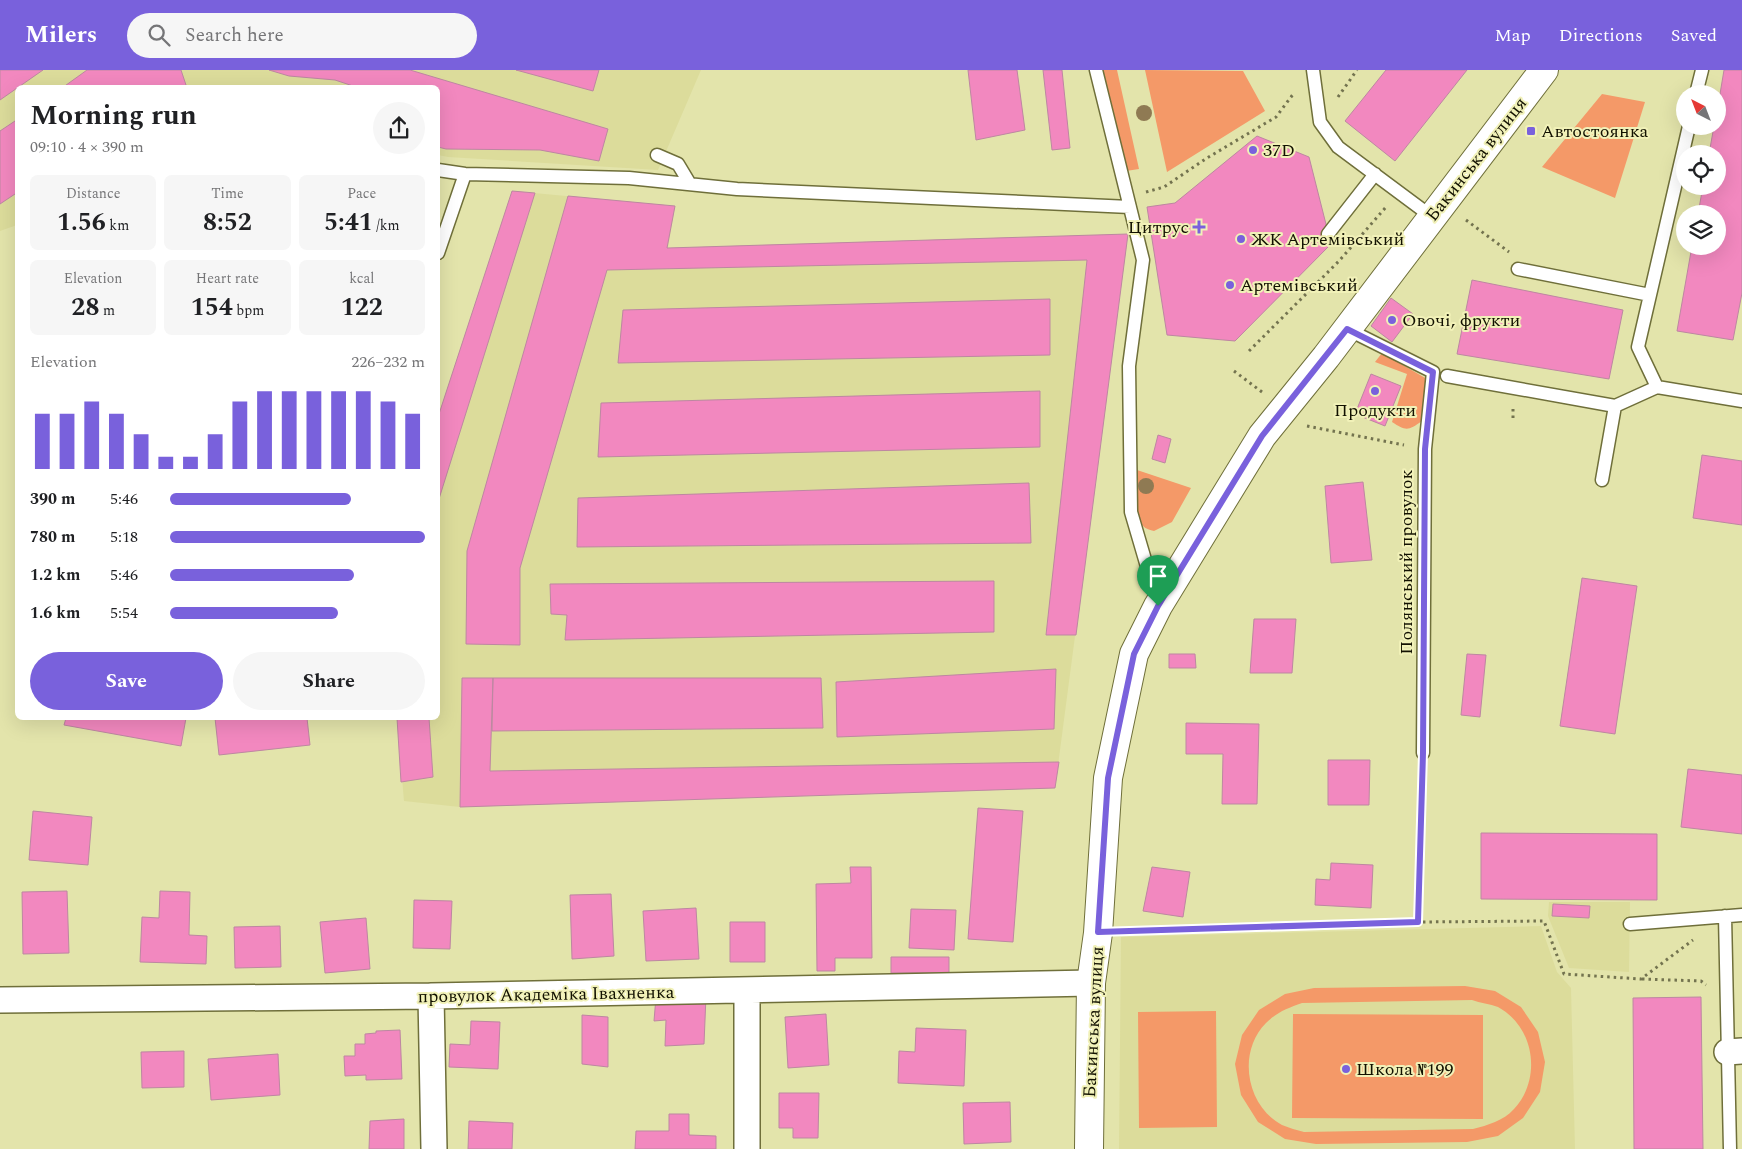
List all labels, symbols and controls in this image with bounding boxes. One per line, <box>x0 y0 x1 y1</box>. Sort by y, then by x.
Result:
search box <box>127 13 477 58</box>
text: Milers <box>25 17 97 53</box>
icon: search <box>145 21 173 49</box>
text: Search here <box>185 21 284 50</box>
text: Map <box>1495 22 1531 49</box>
text: Directions <box>1559 22 1643 49</box>
text: Saved <box>1671 22 1717 49</box>
north arrow <box>1676 85 1726 135</box>
map controls <box>1676 85 1726 255</box>
street label: Бакинська вулиця <box>1419 91 1534 227</box>
text: Morning run <box>30 94 197 137</box>
button: share <box>373 102 425 154</box>
place label: Автостоянка <box>1541 118 1648 145</box>
marker: Автостоянка <box>1525 125 1537 137</box>
text: 09:10 · 4 × 390 m <box>30 135 144 159</box>
place label: 37D <box>1263 137 1295 164</box>
marker: 37D <box>1247 144 1259 156</box>
button: locate <box>1676 145 1726 195</box>
text: Distance <box>66 183 120 204</box>
text: Time <box>211 183 244 204</box>
text: Pace <box>347 183 376 204</box>
text: 1.56 <box>57 204 106 242</box>
text: 8:52 <box>203 204 252 242</box>
text: 5:41 <box>324 204 373 242</box>
button: layers <box>1676 205 1726 255</box>
place label: Цитрус <box>1128 214 1189 241</box>
text: km <box>106 215 129 236</box>
text: /km <box>373 215 400 236</box>
marker: Цитрус <box>1193 221 1205 233</box>
place label: ЖК Артемівський <box>1251 226 1404 253</box>
marker: ЖК Артемівський <box>1235 233 1247 245</box>
text: Elevation <box>64 268 122 289</box>
text: Heart rate <box>196 268 259 289</box>
text: kcal <box>349 268 374 289</box>
place label: Артемівський <box>1240 272 1358 299</box>
marker: Артемівський <box>1224 279 1236 291</box>
text: 28 <box>71 289 99 327</box>
text: 154 <box>191 289 233 327</box>
text: 122 <box>341 289 383 327</box>
text: m <box>99 300 115 321</box>
text: bpm <box>233 300 264 321</box>
place label: Овочі, фрукти <box>1402 307 1520 334</box>
marker: Овочі, фрукти <box>1386 314 1398 326</box>
text: Elevation <box>30 350 97 374</box>
text: 226–232 m <box>351 350 425 374</box>
marker: Продукти <box>1369 385 1381 397</box>
place label: Продукти <box>1334 397 1416 424</box>
street label: Полянський провулок <box>1393 469 1420 655</box>
text: 390 m <box>30 487 75 511</box>
text: 5:46 <box>110 487 138 511</box>
text: 780 m <box>30 525 75 549</box>
text: 5:18 <box>110 525 138 549</box>
pin <box>1137 555 1179 606</box>
icon: arrive <box>1144 562 1172 590</box>
text: 1.2 km <box>30 563 80 587</box>
text: 5:46 <box>110 563 138 587</box>
text: 1.6 km <box>30 601 80 625</box>
text: 5:54 <box>110 601 138 625</box>
button: Save <box>30 652 223 710</box>
button: Share <box>233 652 425 710</box>
street label: Бакинська вулиця <box>1076 946 1111 1099</box>
street label: провулок Академіка Івахненка <box>417 979 675 1010</box>
place label: Школа №199 <box>1356 1056 1453 1083</box>
marker: Школа №199 <box>1340 1063 1352 1075</box>

